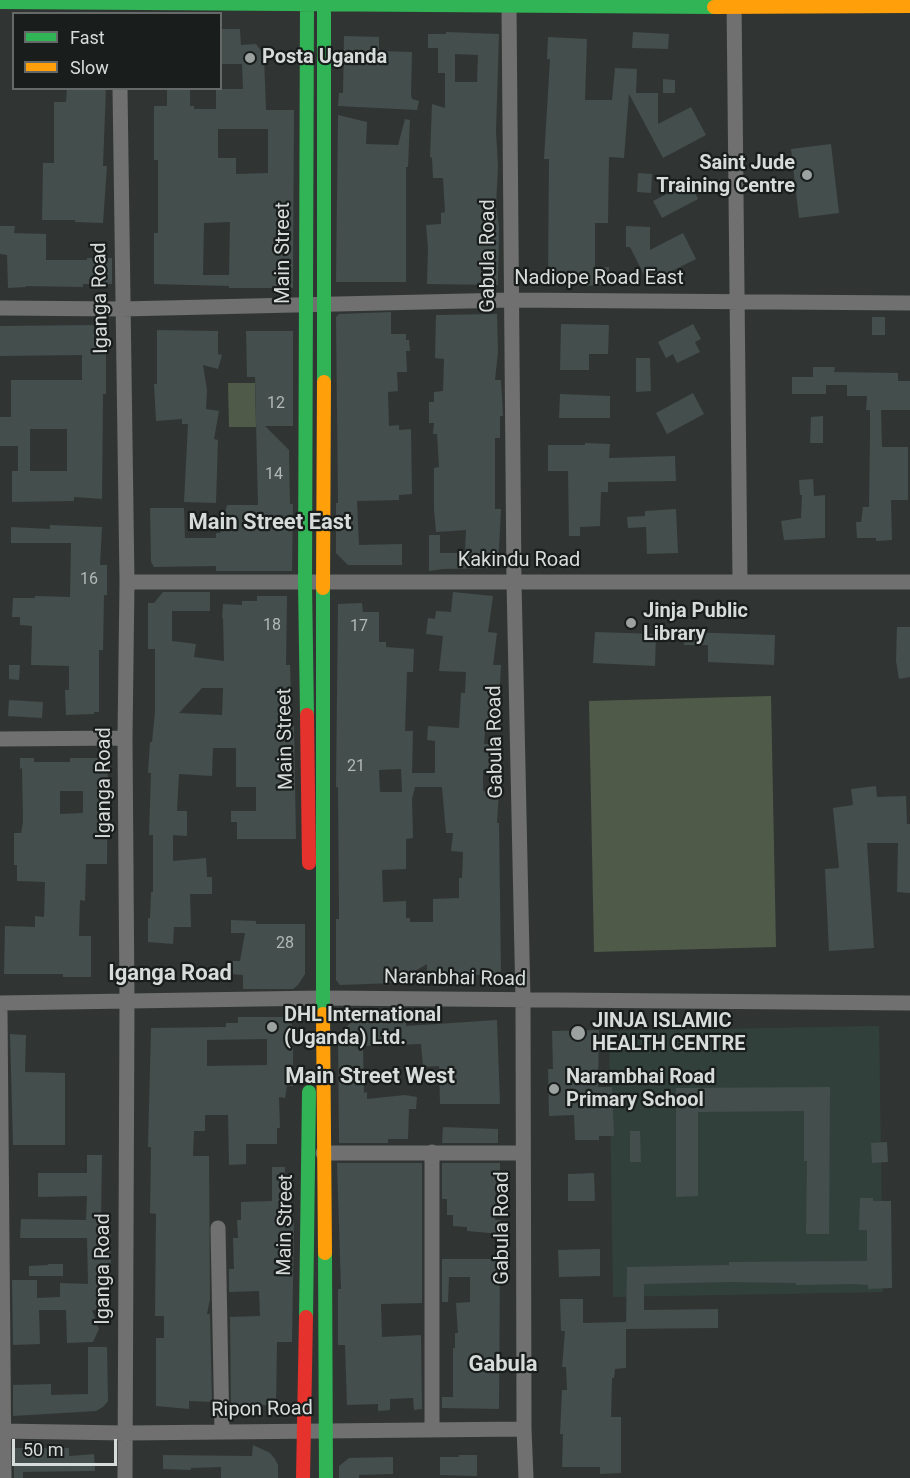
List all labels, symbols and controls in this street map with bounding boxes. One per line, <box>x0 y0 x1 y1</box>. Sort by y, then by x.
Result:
legend <box>12 12 222 90</box>
text: Fast <box>70 27 105 48</box>
place label: Posta Uganda <box>262 46 387 70</box>
marker: Posta Uganda <box>243 51 257 65</box>
text: Slow <box>70 57 109 78</box>
place label: Saint Jude Training Centre <box>656 152 795 199</box>
marker: Saint Jude Training Centre <box>800 168 814 182</box>
street label: Gabula Road <box>477 199 501 313</box>
street label: Main Street <box>272 202 296 304</box>
street label: Iganga Road <box>88 242 114 354</box>
street label: Nadiope Road East <box>514 267 684 291</box>
house number: 12 <box>267 394 285 414</box>
house number: 14 <box>265 465 283 485</box>
district label: Main Street East <box>188 510 352 536</box>
street label: Kakindu Road <box>458 549 580 573</box>
house number: 16 <box>80 570 98 590</box>
place label: Jinja Public Library <box>643 600 748 647</box>
house number: 18 <box>263 616 281 636</box>
marker: Jinja Public Library <box>624 616 638 630</box>
house number: 17 <box>350 617 368 637</box>
street label: Gabula Road <box>483 685 509 799</box>
street label: Main Street <box>273 688 299 790</box>
street label: Iganga Road <box>93 727 117 839</box>
house number: 21 <box>347 757 365 777</box>
house number: 28 <box>276 934 294 954</box>
district label: Iganga Road <box>108 961 232 987</box>
street label: Naranbhai Road <box>384 966 526 992</box>
place label: DHL International (Uganda) Ltd. <box>284 1004 441 1051</box>
place label: JINJA ISLAMIC HEALTH CENTRE <box>592 1010 746 1057</box>
marker: DHL International (Uganda) Ltd. <box>265 1020 279 1034</box>
marker: JINJA ISLAMIC HEALTH CENTRE <box>569 1024 587 1042</box>
district label: Main Street West <box>285 1064 455 1090</box>
place label: Narambhai Road Primary School <box>566 1066 715 1113</box>
marker: Narambhai Road Primary School <box>547 1082 561 1096</box>
street label: Gabula Road <box>491 1171 515 1285</box>
street label: Main Street <box>273 1174 299 1276</box>
street label: Iganga Road <box>92 1213 116 1325</box>
district label: Gabula <box>468 1352 538 1378</box>
street label: Ripon Road <box>211 1397 313 1423</box>
scale bar <box>15 1427 120 1465</box>
text: 50 m <box>23 1439 63 1460</box>

